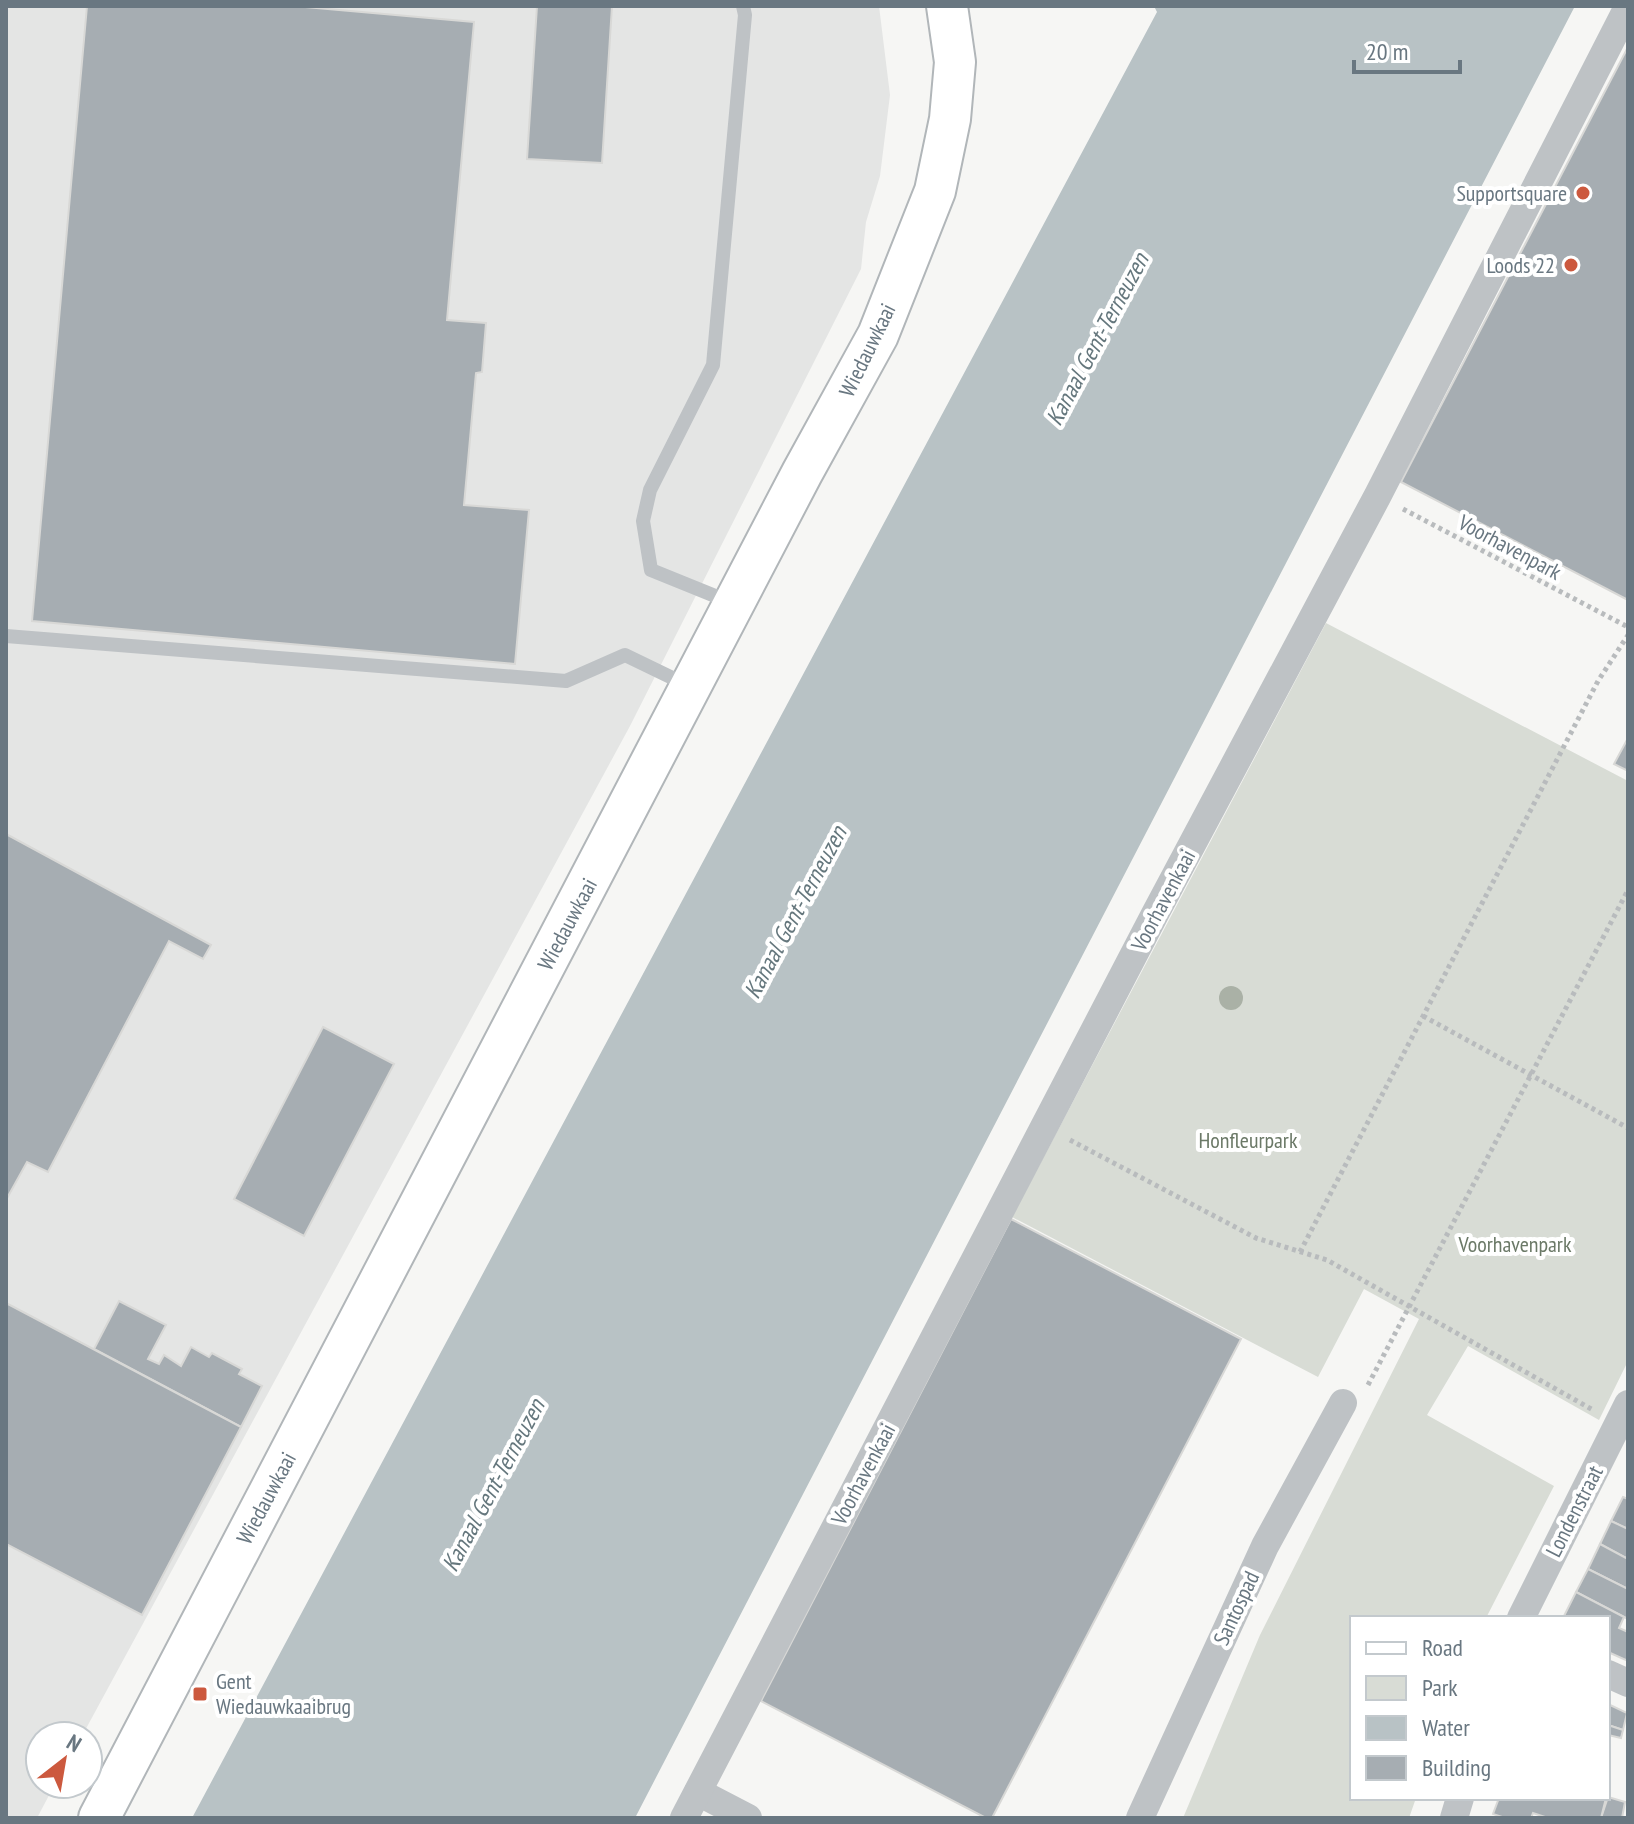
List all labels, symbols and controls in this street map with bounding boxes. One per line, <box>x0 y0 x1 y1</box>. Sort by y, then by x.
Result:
scale bar <box>1354 24 1460 74</box>
text: 20 m <box>1366 36 1408 67</box>
place label: Supportsquare <box>1456 179 1567 207</box>
marker: Supportsquare <box>1574 184 1592 202</box>
water label: Kanaal Gent-Terneuzen <box>1039 246 1156 430</box>
place label: Loods 22 <box>1486 251 1555 279</box>
marker: Loods 22 <box>1562 256 1580 274</box>
street label: Wiedauwkaai <box>832 299 902 401</box>
street label: Voorhavenpark <box>1453 508 1567 586</box>
water label: Kanaal Gent-Terneuzen <box>737 819 854 1003</box>
street label: Voorhavenkaai <box>1124 844 1201 956</box>
street label: Wiedauwkaai <box>531 873 603 975</box>
park label: Honfleurpark <box>1199 1126 1298 1154</box>
park label: Voorhavenpark <box>1458 1230 1572 1258</box>
water label: Kanaal Gent-Terneuzen <box>435 1392 552 1576</box>
street label: Voorhavenkaai <box>824 1418 901 1530</box>
street label: Wiedauwkaai <box>230 1447 302 1549</box>
street label: Londenstraat <box>1539 1461 1609 1561</box>
street label: Santospad <box>1207 1566 1265 1650</box>
legend <box>1350 1616 1610 1800</box>
text: Road <box>1422 1632 1463 1663</box>
place label: Gent Wiedauwkaaibrug <box>216 1667 351 1720</box>
text: Park <box>1422 1672 1458 1703</box>
marker: Gent Wiedauwkaaibrug <box>191 1685 209 1703</box>
text: Water <box>1422 1712 1470 1743</box>
north arrow <box>24 1720 104 1800</box>
text: N <box>62 1728 87 1758</box>
text: Building <box>1422 1752 1491 1783</box>

